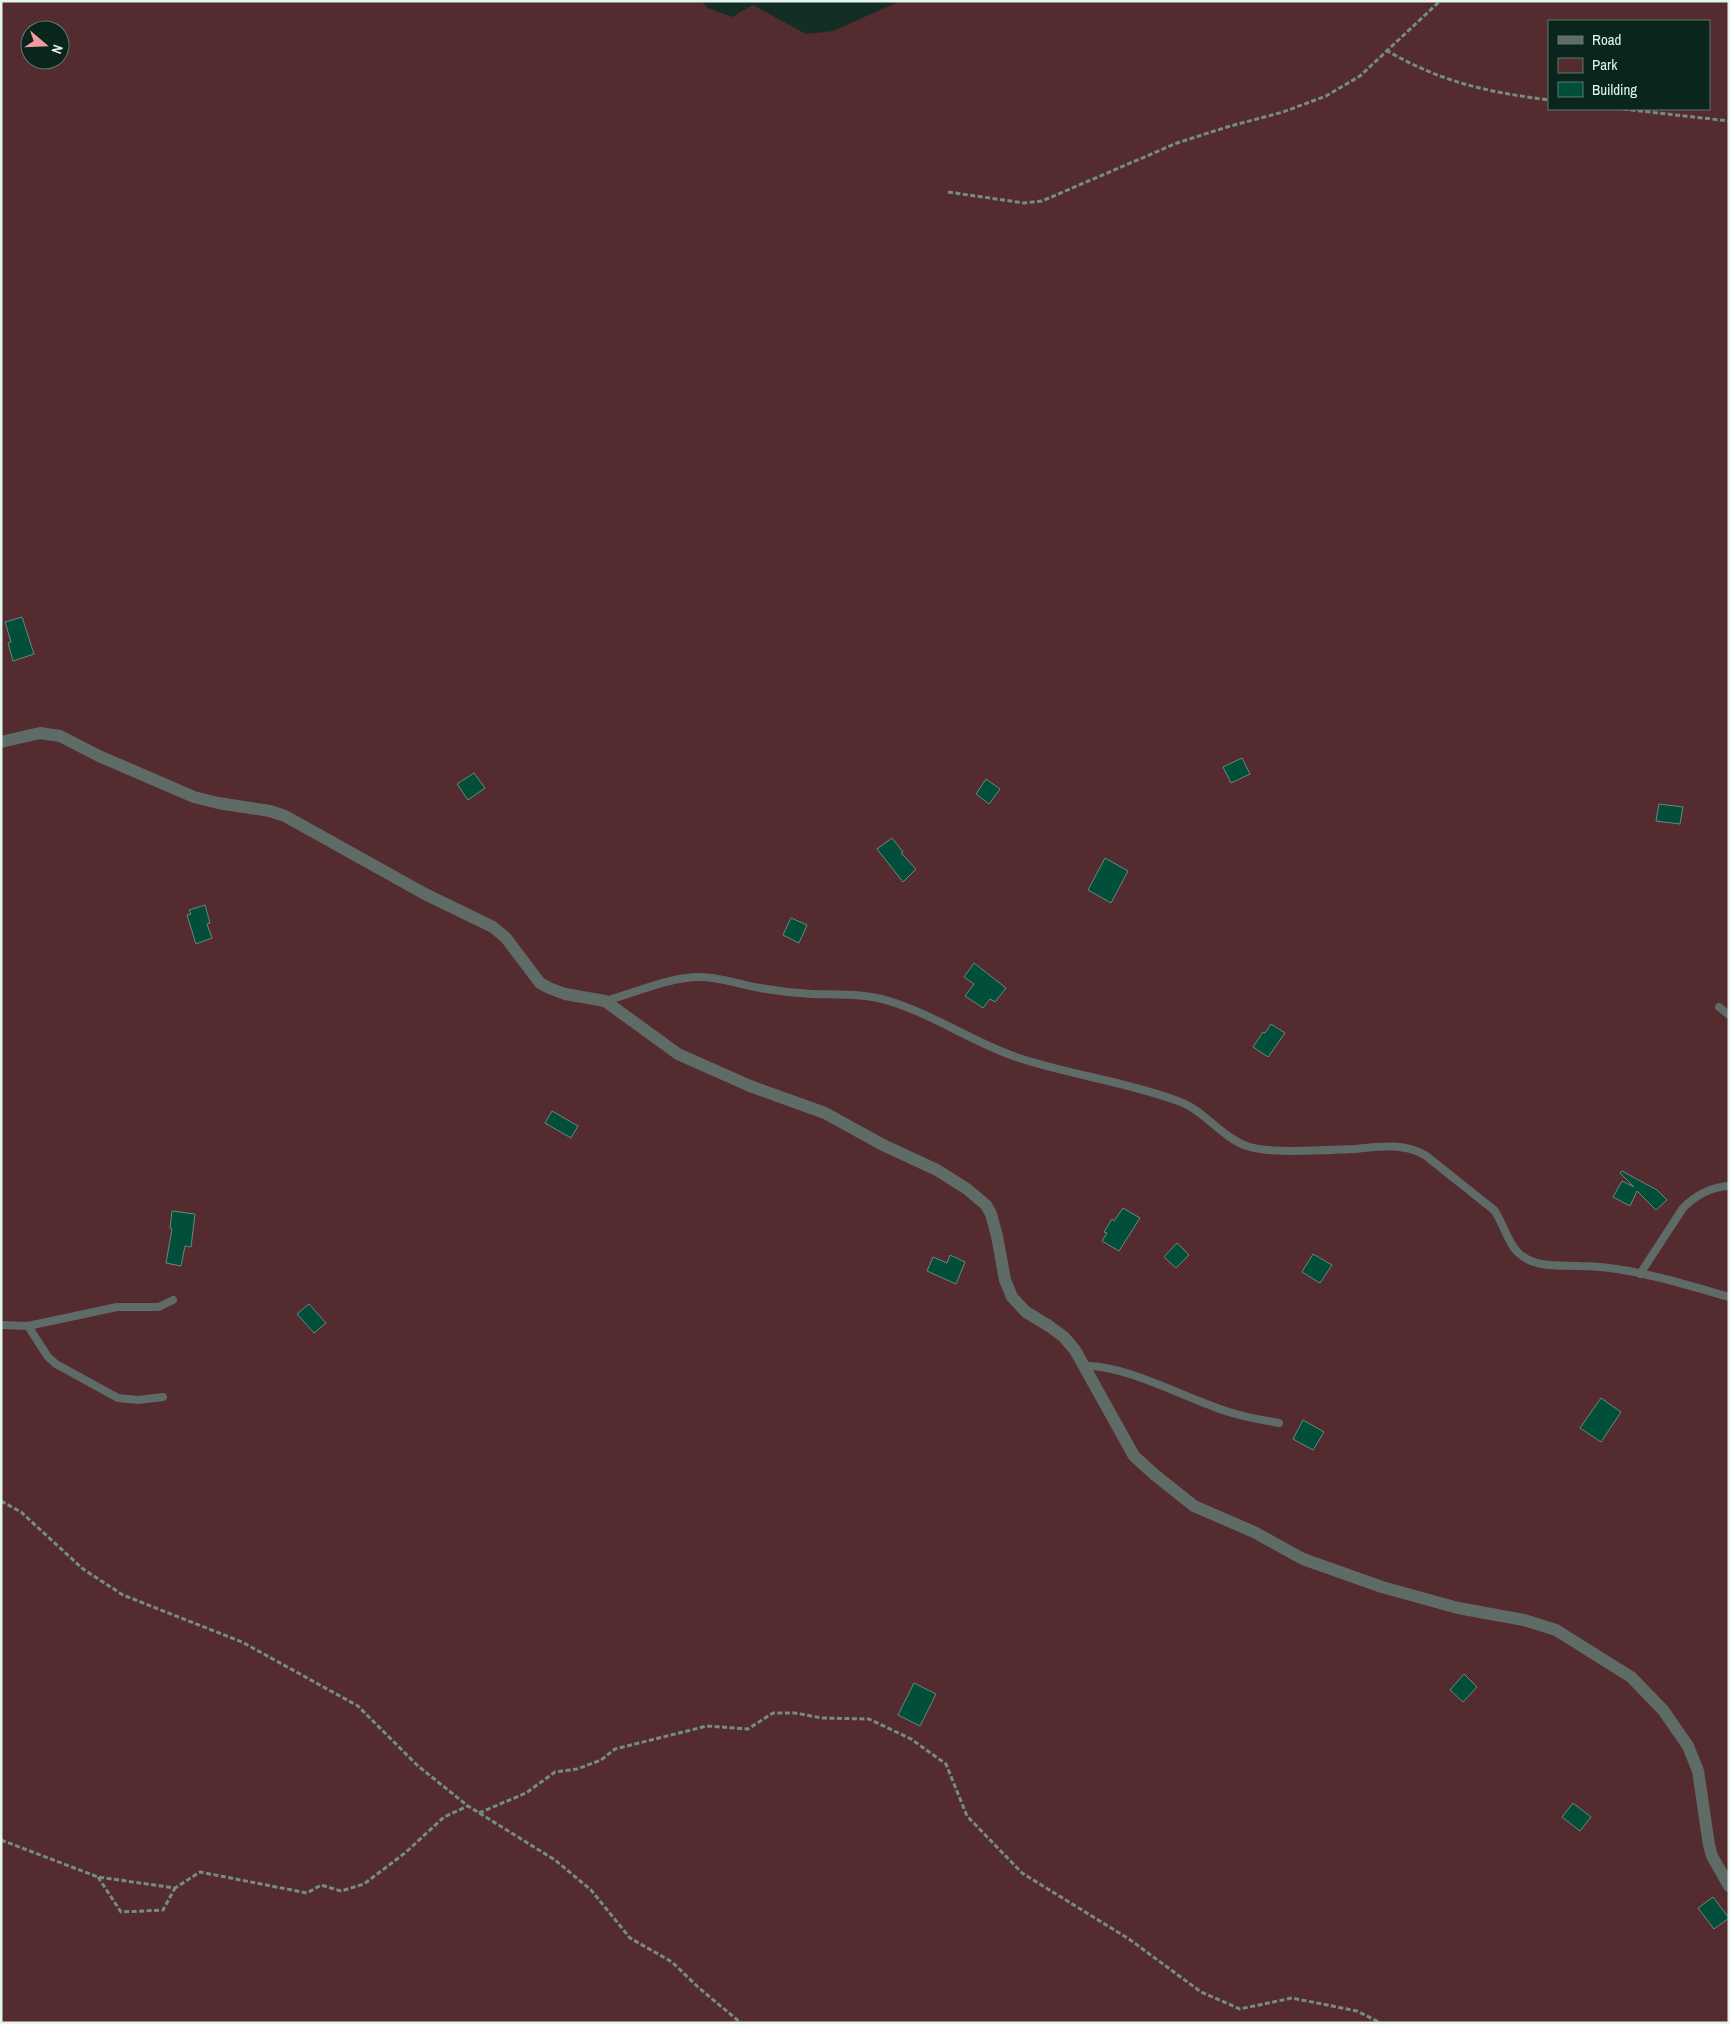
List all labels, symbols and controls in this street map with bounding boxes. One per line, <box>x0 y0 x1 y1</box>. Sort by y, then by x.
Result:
north arrow <box>20 20 70 70</box>
legend <box>1548 20 1710 110</box>
text: Road <box>1592 29 1621 50</box>
text: N <box>47 42 67 56</box>
text: Park <box>1592 54 1618 75</box>
text: Building <box>1592 79 1637 100</box>

